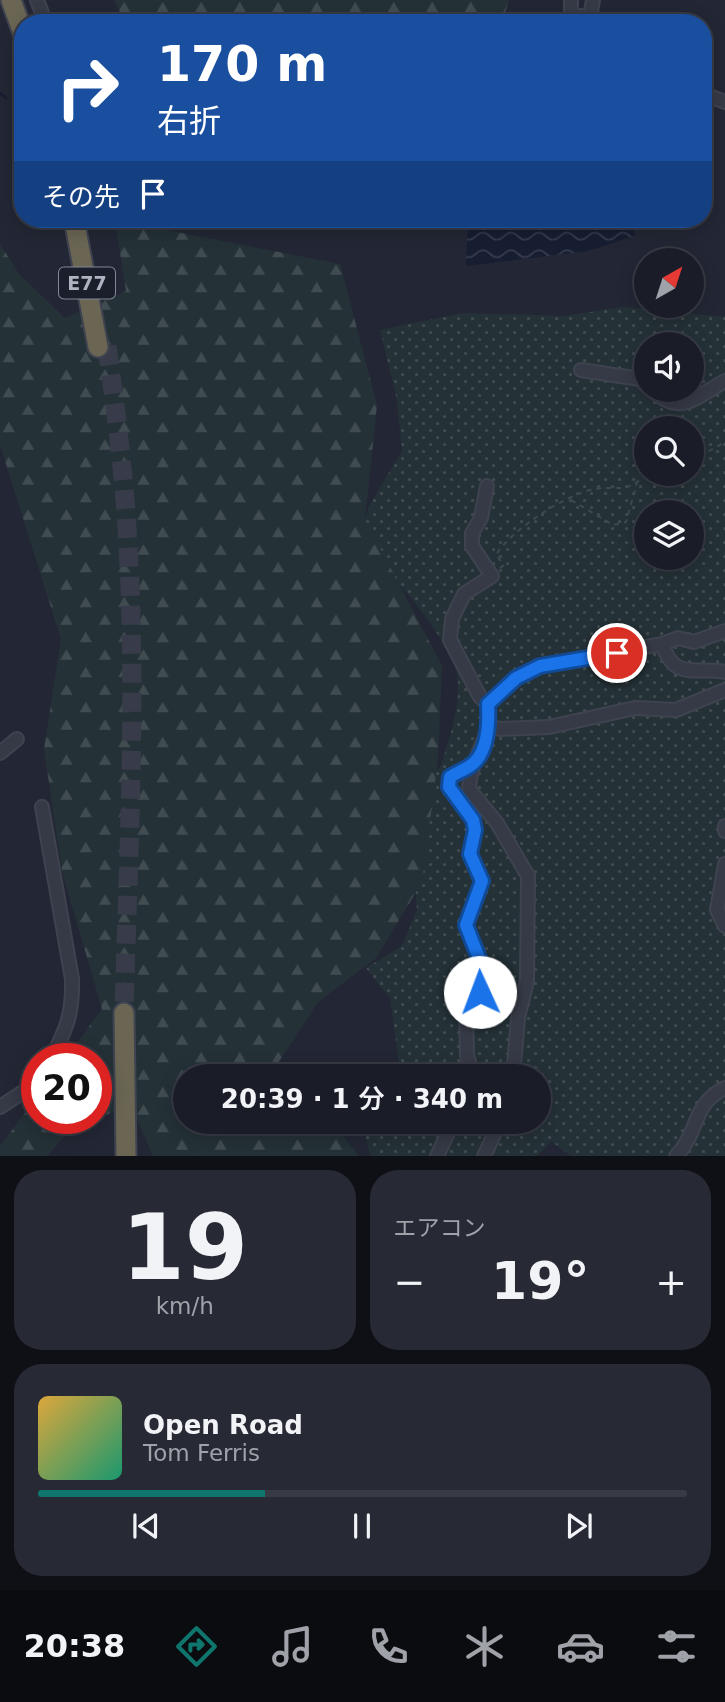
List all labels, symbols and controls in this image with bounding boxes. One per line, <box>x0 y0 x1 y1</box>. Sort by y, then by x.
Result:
text: 170 m <box>157 36 327 93</box>
icon: right <box>42 42 133 133</box>
text: 右折 <box>157 102 221 140</box>
icon: arrive <box>134 175 172 213</box>
text: その先 <box>42 182 120 212</box>
north arrow <box>634 248 704 318</box>
map controls <box>634 248 704 570</box>
road number: E77 <box>59 268 115 298</box>
button: sound <box>634 332 704 402</box>
button: search <box>634 416 704 486</box>
button: layers <box>634 500 704 570</box>
pin <box>587 623 647 683</box>
icon: arrive <box>598 634 636 672</box>
position arrow <box>443 955 517 1029</box>
speed limit sign: 20 <box>21 1043 112 1134</box>
text: 20:39 · 1 分 · 340 m <box>221 1084 503 1114</box>
text: 19 <box>121 1195 248 1300</box>
text: エアコン <box>394 1215 486 1241</box>
text: 19° <box>491 1251 589 1311</box>
text: − <box>394 1260 425 1304</box>
text: + <box>655 1260 687 1304</box>
text: km/h <box>156 1293 214 1319</box>
text: Open Road <box>143 1410 303 1440</box>
text: Tom Ferris <box>143 1440 260 1466</box>
icon: previous <box>127 1507 165 1545</box>
icon: pause <box>343 1507 381 1545</box>
icon: next <box>560 1507 598 1545</box>
icon: directions <box>172 1622 221 1671</box>
icon: music <box>268 1622 317 1671</box>
icon: phone <box>364 1622 413 1671</box>
icon: climate <box>460 1622 509 1671</box>
icon: car <box>556 1622 605 1671</box>
icon: filters <box>652 1622 701 1671</box>
text: 20:38 <box>24 1627 125 1665</box>

